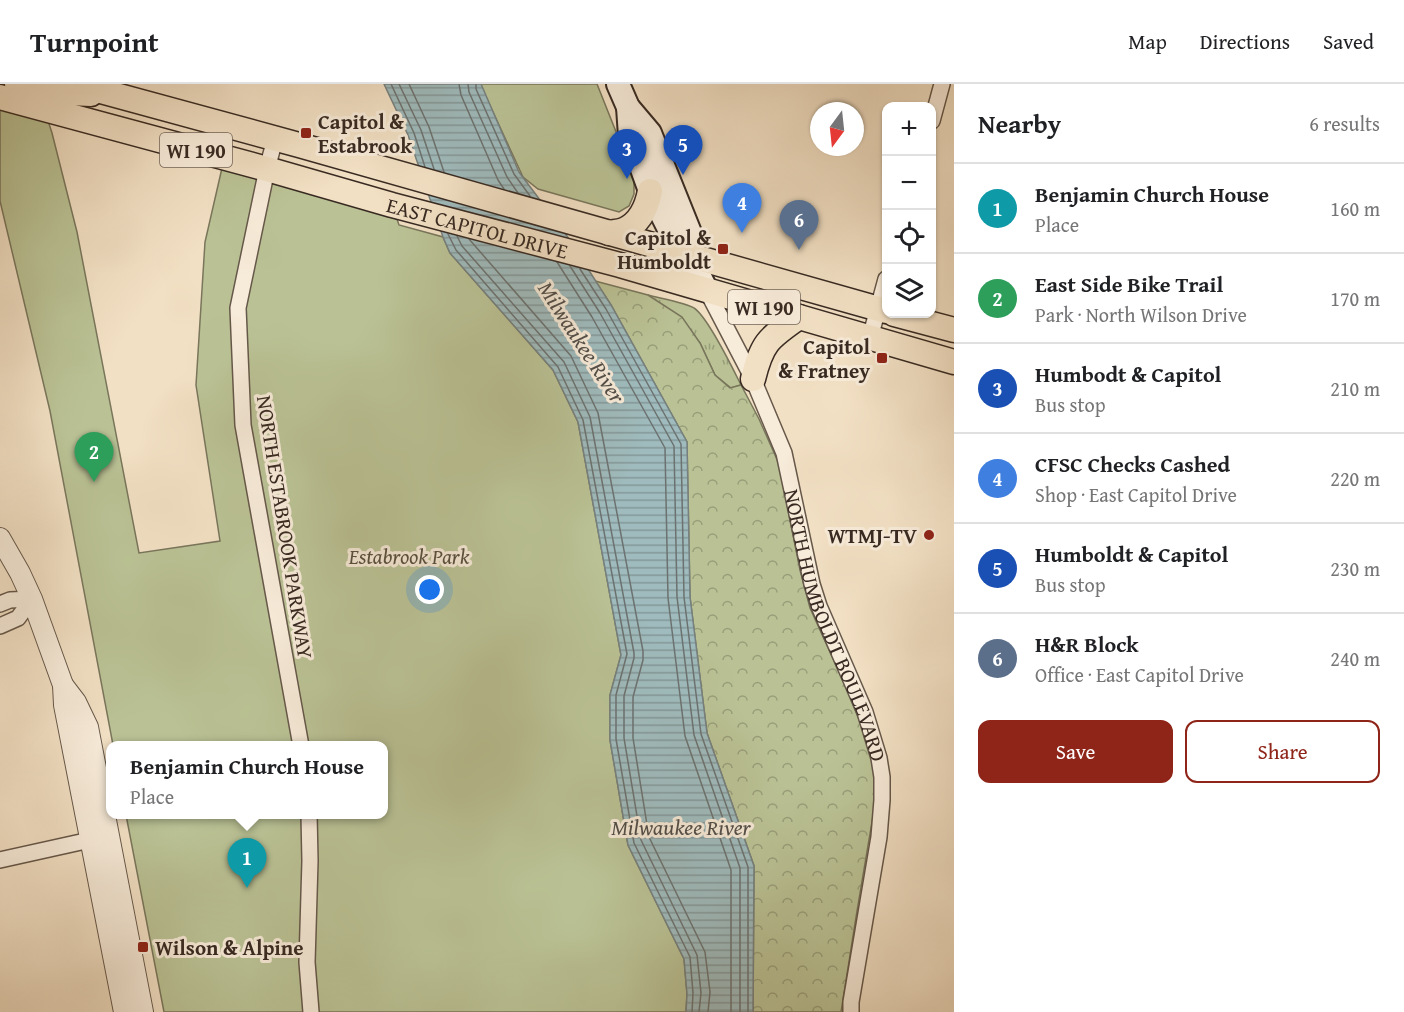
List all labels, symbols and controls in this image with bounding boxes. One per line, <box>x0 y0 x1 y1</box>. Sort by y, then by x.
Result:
text: Turnpoint <box>30 21 159 62</box>
text: Map <box>1128 26 1167 57</box>
text: Directions <box>1200 26 1290 57</box>
text: Saved <box>1323 26 1374 57</box>
north arrow <box>810 102 864 156</box>
map controls <box>882 102 936 318</box>
button: + <box>882 102 936 156</box>
text: Nearby <box>978 104 1061 143</box>
place label: Capitol & Estabrook <box>318 106 413 161</box>
text: 6 results <box>1309 109 1380 138</box>
marker: Capitol & Estabrook <box>299 126 313 140</box>
pin: 5 <box>664 126 702 175</box>
pin: 3 <box>608 130 646 179</box>
road number: WI 190 <box>160 133 232 167</box>
button: − <box>882 156 936 210</box>
text: Benjamin Church House <box>1035 178 1269 210</box>
pin: 4 <box>722 184 762 233</box>
street label: EAST CAPITOL DRIVE <box>383 189 572 266</box>
text: 1 <box>992 194 1003 223</box>
text: 160 m <box>1330 194 1380 223</box>
pin: 6 <box>780 200 818 250</box>
button: locate <box>882 210 936 264</box>
text: Place <box>1035 210 1079 239</box>
place label: Capitol & Humboldt <box>617 222 711 277</box>
marker: Capitol & Humboldt <box>716 242 730 256</box>
button: layers <box>882 264 936 318</box>
text: East Side Bike Trail <box>1035 268 1223 300</box>
water label: Milwaukee River <box>531 275 634 410</box>
text: 2 <box>992 284 1003 313</box>
text: 170 m <box>1330 284 1380 313</box>
road number: WI 190 <box>728 290 800 324</box>
text: Park · North Wilson Drive <box>1035 300 1247 329</box>
place label: Capitol & Fratney <box>778 331 870 386</box>
marker: Capitol & Fratney <box>875 351 889 365</box>
text: Humbodt & Capitol <box>1035 358 1221 390</box>
text: 3 <box>992 374 1003 403</box>
text: 210 m <box>1330 374 1380 403</box>
text: Bus stop <box>1035 390 1106 419</box>
street label: NORTH ESTABROOK PARKWAY <box>249 393 321 661</box>
pin: 2 <box>74 432 113 482</box>
text: CFSC Checks Cashed <box>1035 448 1230 480</box>
text: 4 <box>992 464 1003 493</box>
text: 220 m <box>1330 464 1380 493</box>
text: Shop · East Capitol Drive <box>1035 480 1237 509</box>
street label: NORTH HUMBOLDT BOULEVARD <box>777 486 895 765</box>
place label: WTMJ-TV <box>827 520 917 551</box>
marker: WTMJ-TV <box>922 528 936 542</box>
text: Humboldt & Capitol <box>1035 538 1228 570</box>
park label: Estabrook Park <box>348 541 470 572</box>
text: 5 <box>992 554 1003 583</box>
text: 230 m <box>1330 554 1380 583</box>
text: Bus stop <box>1035 570 1106 599</box>
your location <box>415 575 444 604</box>
text: H&R Block <box>1035 628 1139 660</box>
text: 6 <box>992 644 1003 673</box>
text: 240 m <box>1330 644 1380 673</box>
text: Office · East Capitol Drive <box>1035 660 1244 689</box>
button: Save <box>978 720 1173 783</box>
button: Share <box>1185 720 1380 783</box>
popup <box>106 741 388 819</box>
text: Benjamin Church House <box>130 750 364 782</box>
text: Place <box>130 782 174 811</box>
water label: Milwaukee River <box>611 811 752 843</box>
pin: 1 <box>228 838 266 888</box>
place label: Wilson & Alpine <box>155 932 304 963</box>
marker: Wilson & Alpine <box>136 940 150 954</box>

